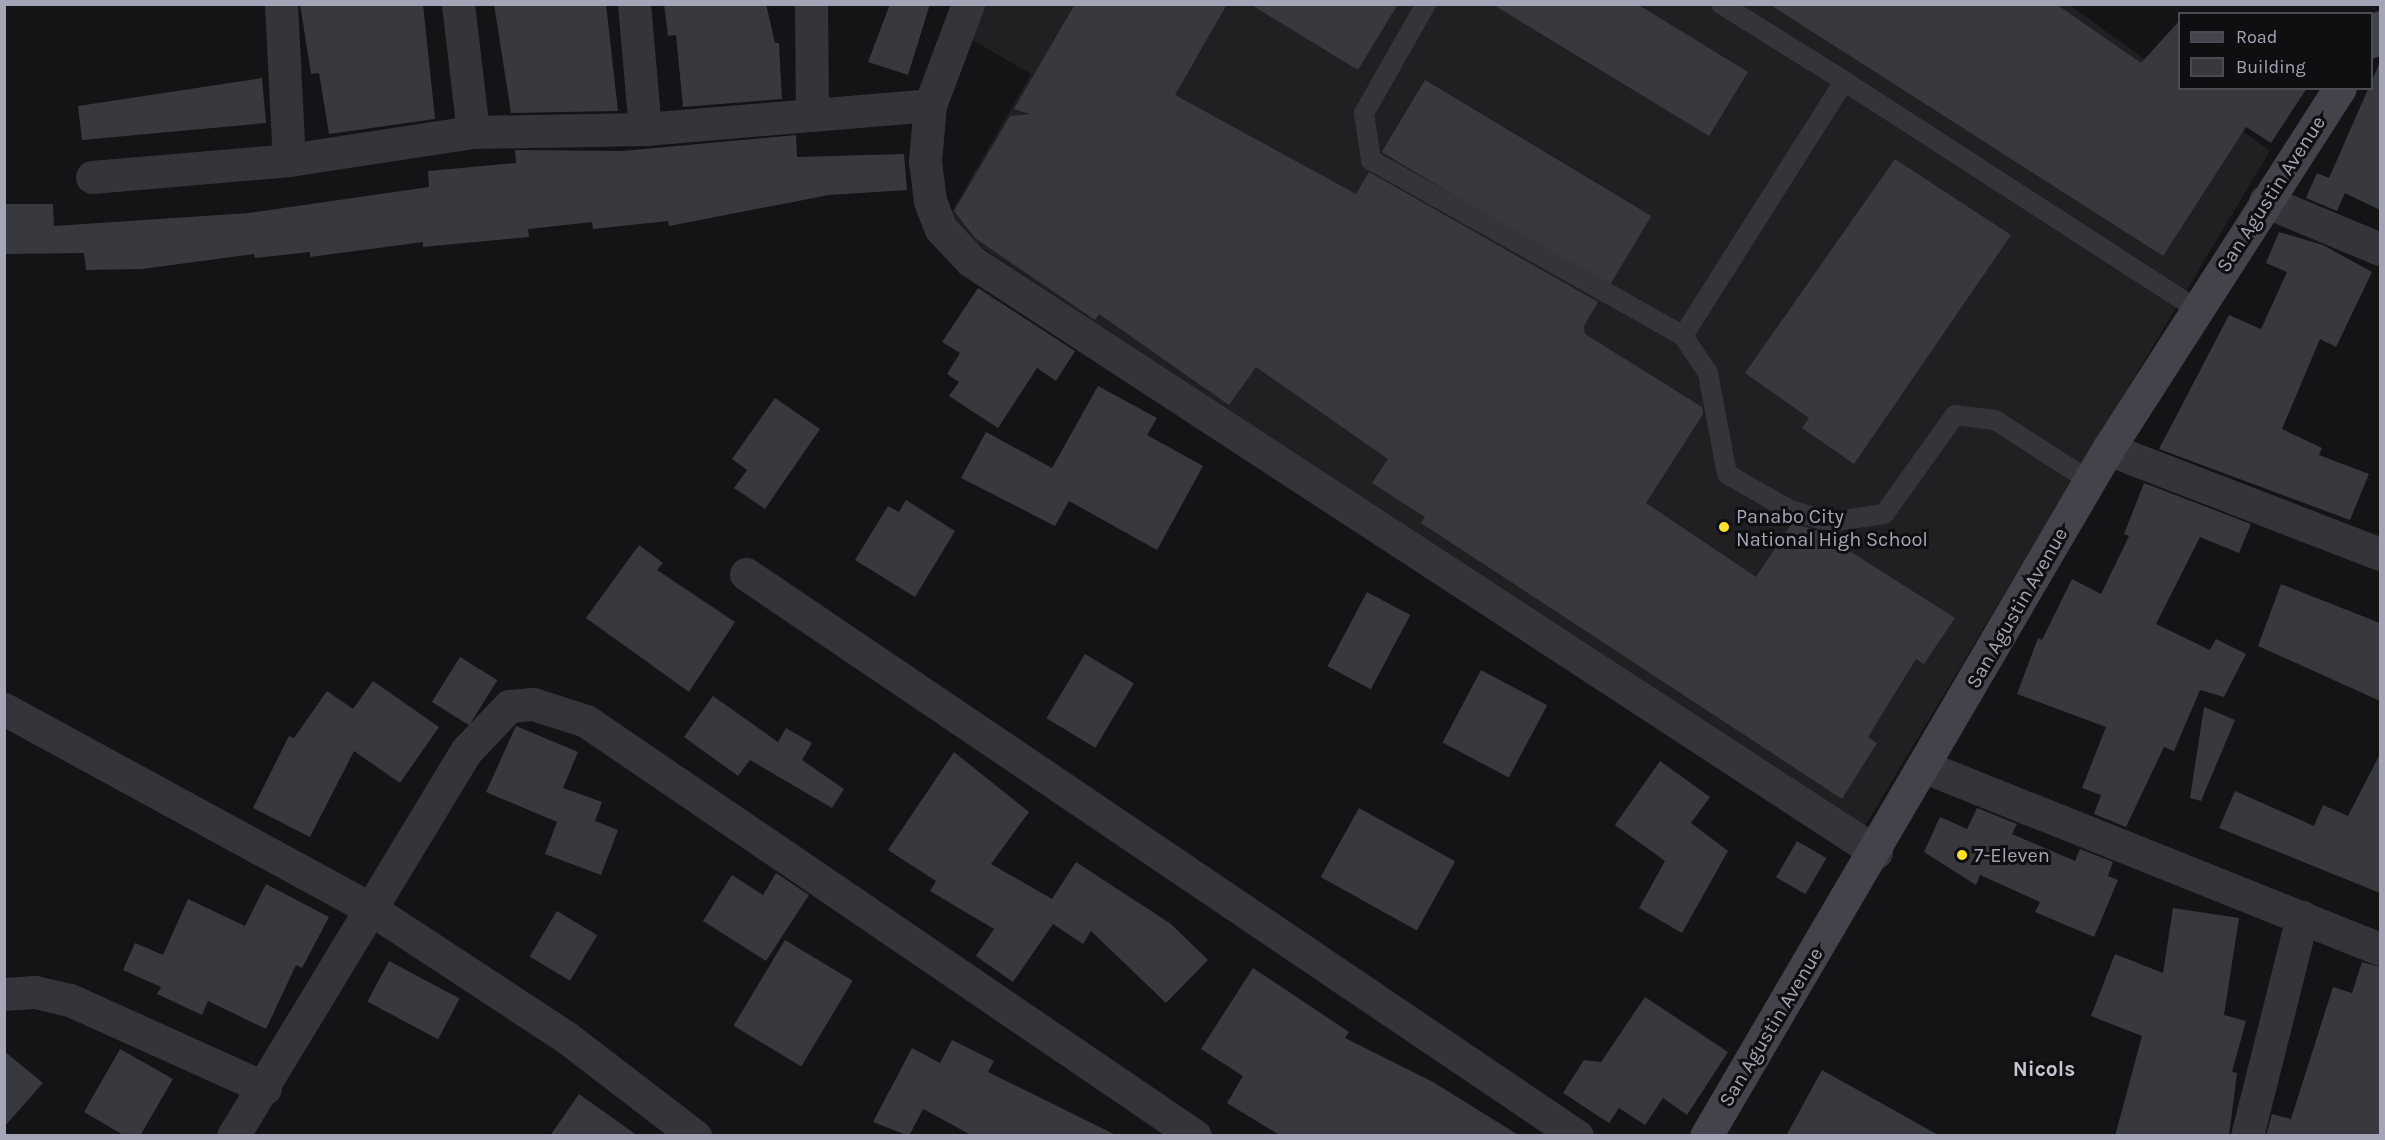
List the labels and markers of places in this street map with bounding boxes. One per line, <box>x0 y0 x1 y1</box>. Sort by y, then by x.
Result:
place label: Panabo City National High School <box>1736 504 1928 551</box>
marker: Panabo City National High School <box>1717 520 1731 534</box>
place label: 7-Eleven <box>1974 843 2050 867</box>
marker: 7-Eleven <box>1955 848 1969 862</box>

